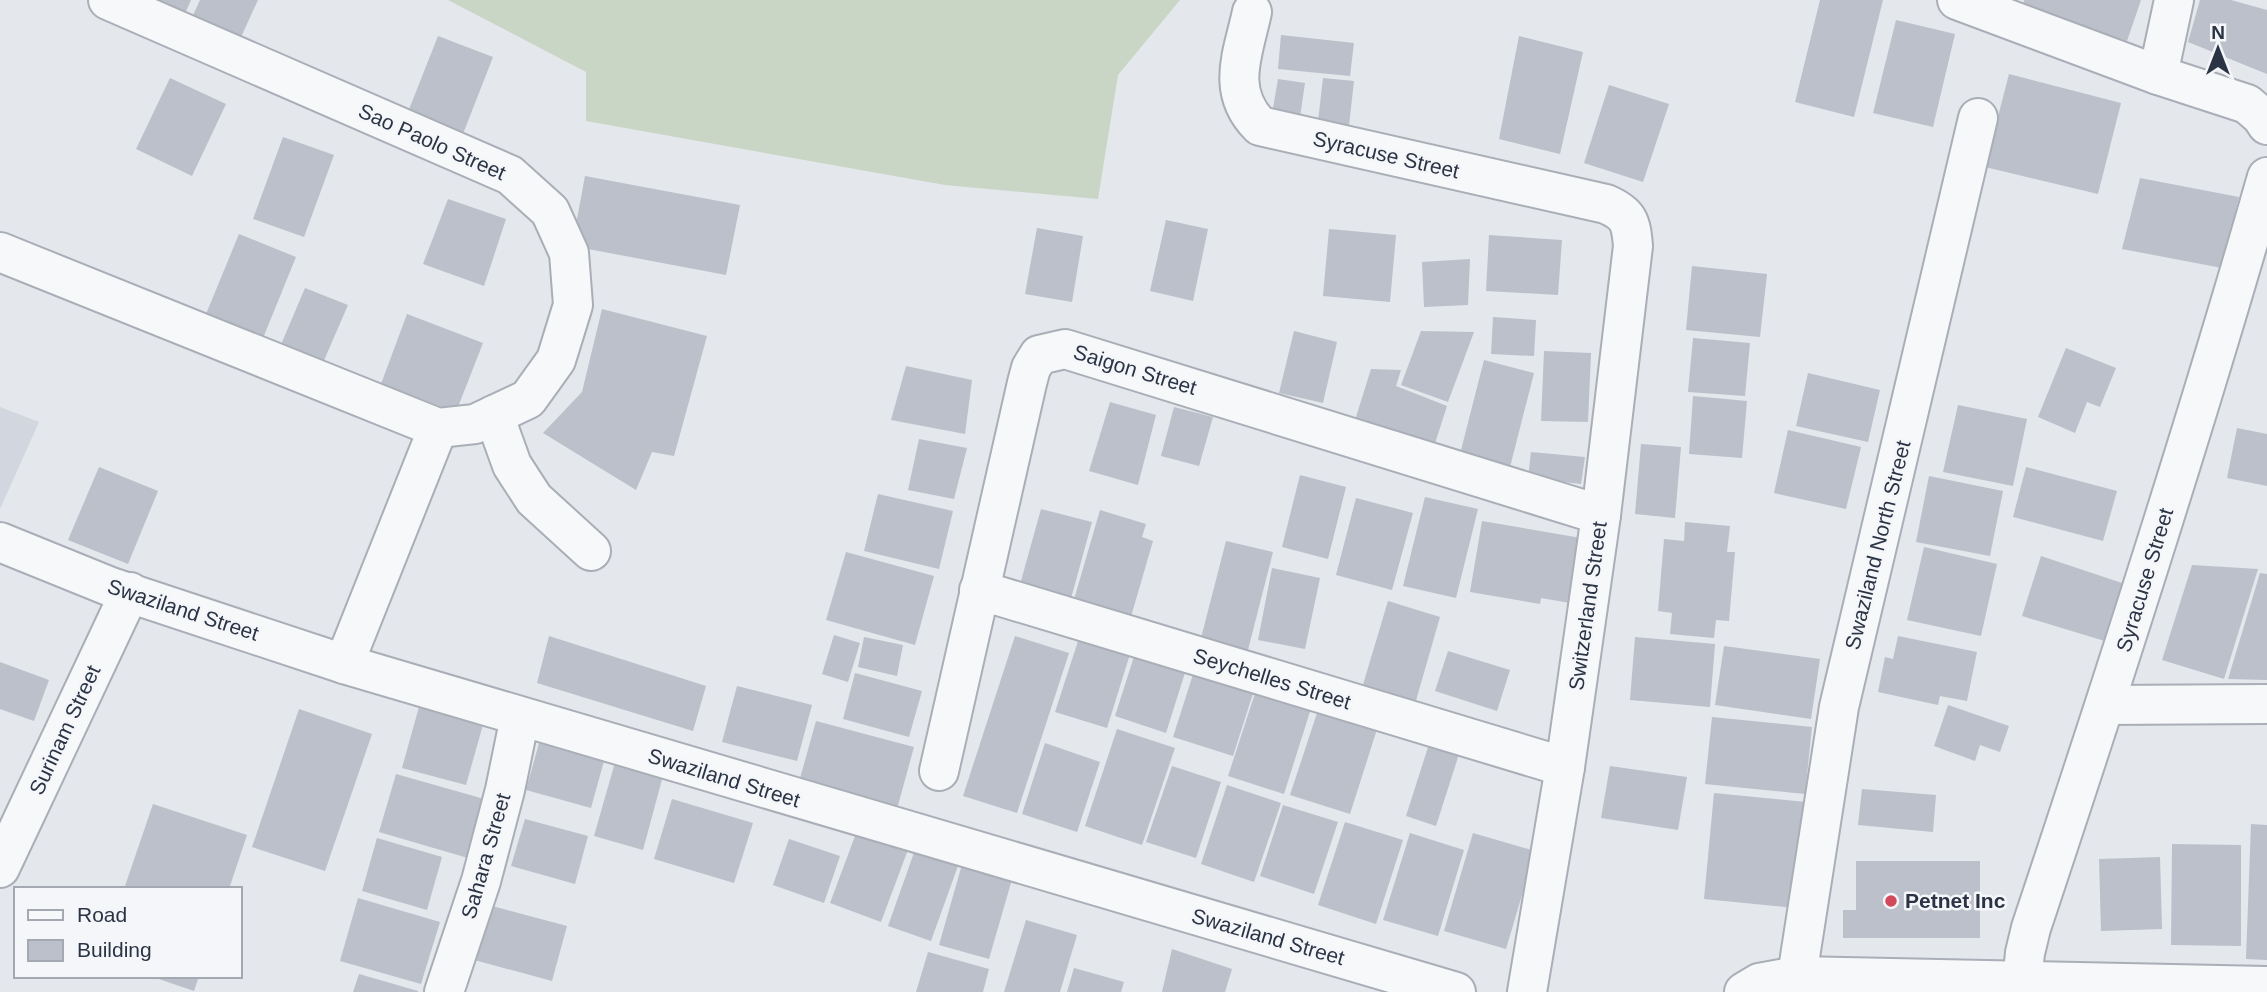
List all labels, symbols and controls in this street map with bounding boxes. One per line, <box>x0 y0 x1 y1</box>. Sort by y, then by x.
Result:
north arrow <box>2183 14 2253 84</box>
text: N <box>2211 22 2225 43</box>
street label: Sao Paolo Street <box>355 99 510 184</box>
street label: Syracuse Street <box>1311 127 1462 183</box>
street label: Saigon Street <box>1071 340 1200 399</box>
street label: Swaziland North Street <box>1840 438 1915 652</box>
street label: Syracuse Street <box>2112 505 2177 655</box>
street label: Switzerland Street <box>1564 520 1611 692</box>
street label: Swaziland Street <box>105 574 262 645</box>
street label: Seychelles Street <box>1191 644 1354 713</box>
street label: Surinam Street <box>25 661 105 798</box>
street label: Swaziland Street <box>645 743 803 812</box>
street label: Sahara Street <box>457 790 514 921</box>
legend <box>14 887 242 978</box>
place label: Petnet Inc <box>1905 889 2006 912</box>
marker: Petnet Inc <box>1883 893 1899 909</box>
text: Road <box>77 903 127 926</box>
street label: Swaziland Street <box>1189 904 1347 969</box>
text: Building <box>77 938 152 961</box>

